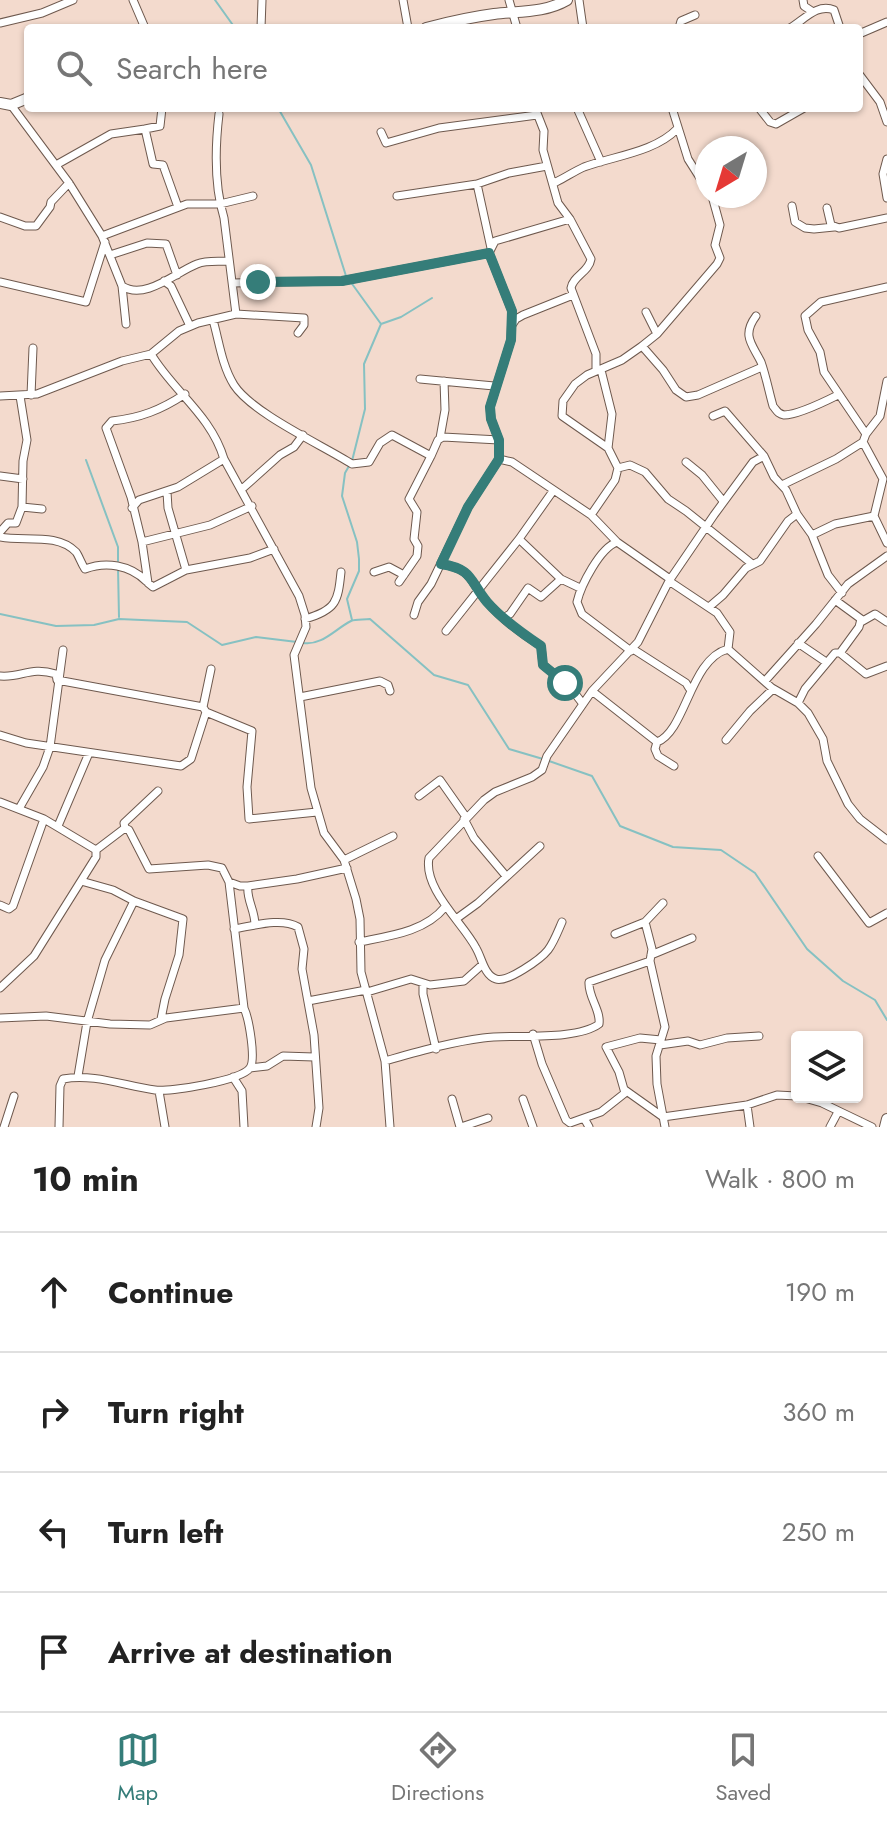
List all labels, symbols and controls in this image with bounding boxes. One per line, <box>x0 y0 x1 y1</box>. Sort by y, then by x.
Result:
search box <box>24 24 863 112</box>
icon: search <box>52 46 96 90</box>
text: Search here <box>116 47 268 90</box>
north arrow <box>695 136 767 208</box>
route end <box>240 264 276 300</box>
route start <box>547 665 583 701</box>
map controls <box>791 1031 863 1103</box>
button: layers <box>791 1031 863 1103</box>
text: 10 min <box>32 1155 139 1204</box>
text: Walk · 800 m <box>705 1160 855 1198</box>
icon: ahead <box>32 1270 76 1314</box>
text: Continue <box>108 1271 234 1314</box>
text: 190 m <box>785 1273 855 1311</box>
icon: right <box>32 1390 76 1434</box>
text: Turn right <box>108 1391 244 1434</box>
text: 360 m <box>782 1393 855 1431</box>
icon: left <box>32 1510 76 1554</box>
text: Turn left <box>108 1511 223 1554</box>
text: 250 m <box>782 1513 855 1551</box>
icon: arrive <box>32 1630 76 1674</box>
text: Arrive at destination <box>108 1631 393 1674</box>
tab: Map <box>116 1728 160 1808</box>
tab: Directions <box>391 1728 484 1808</box>
tab: Saved <box>716 1728 771 1808</box>

